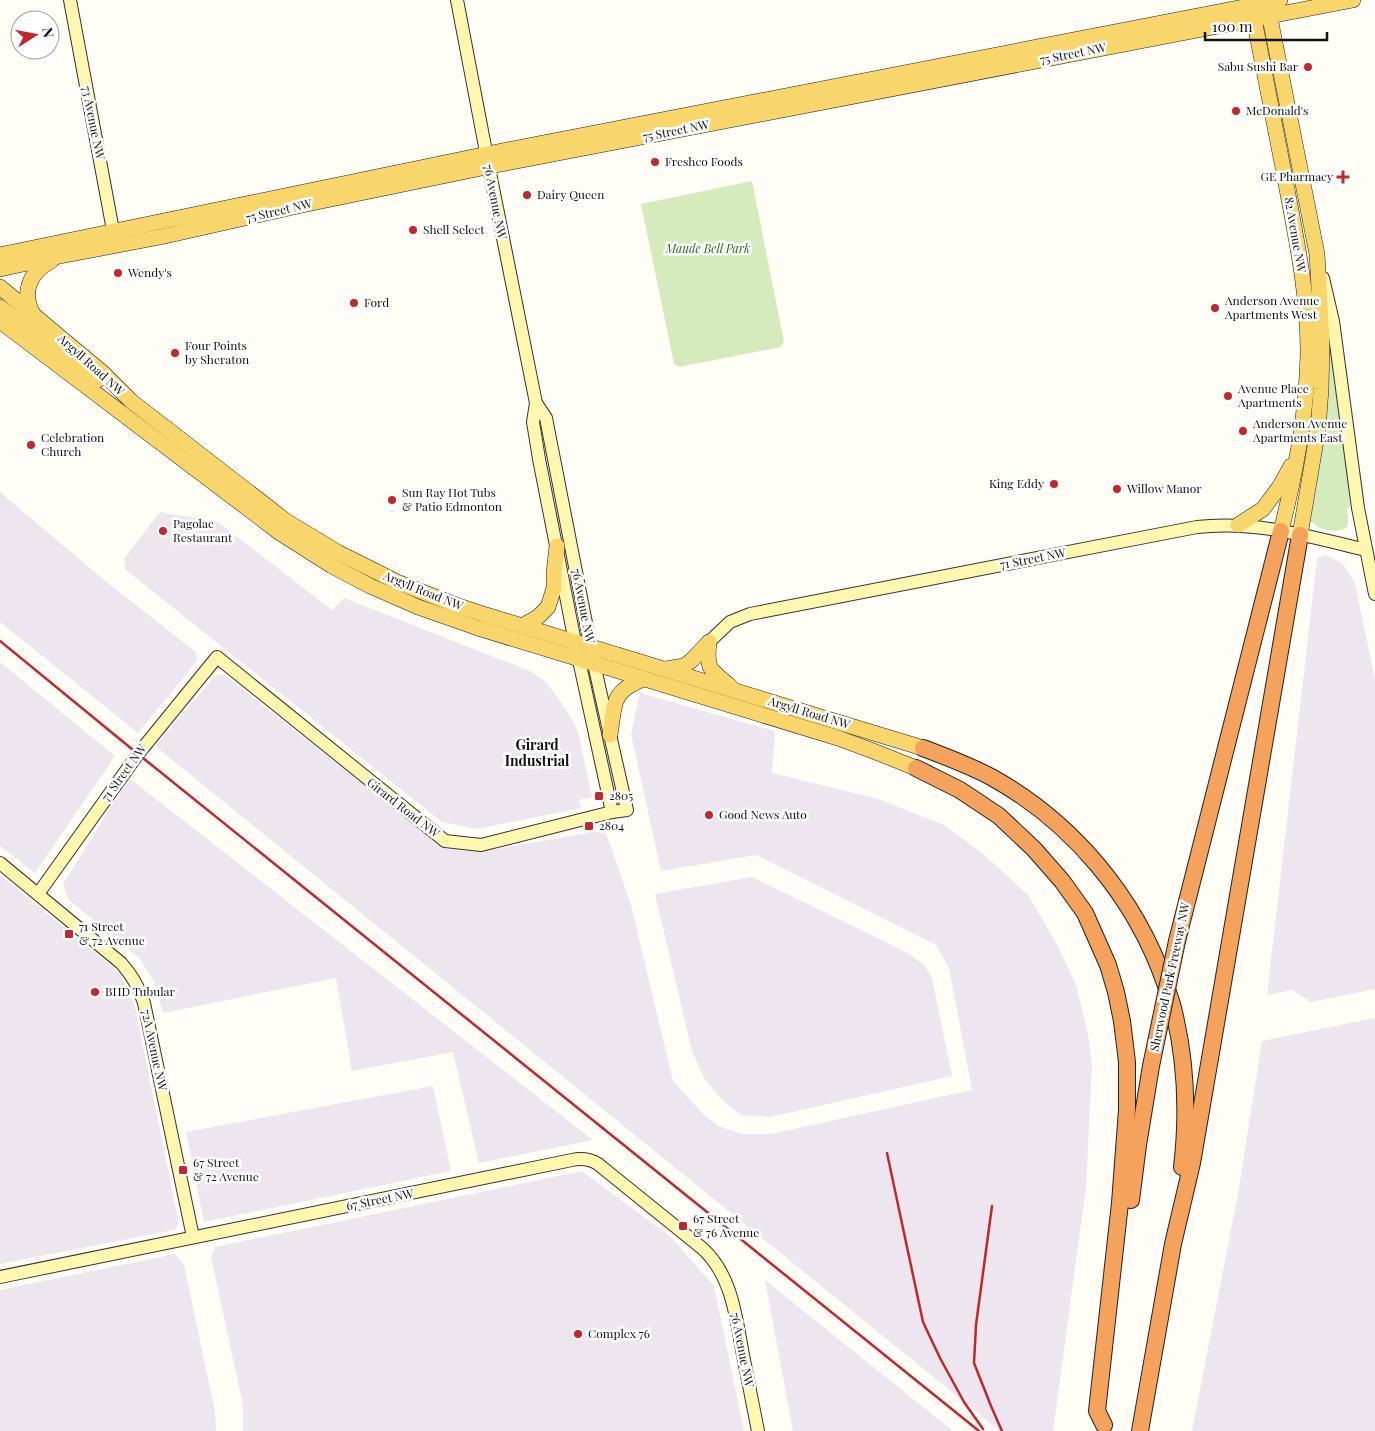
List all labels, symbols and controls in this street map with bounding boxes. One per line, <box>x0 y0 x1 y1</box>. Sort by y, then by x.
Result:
north arrow <box>10 10 60 60</box>
scale bar <box>1205 10 1328 42</box>
text: 100 m <box>1212 16 1253 36</box>
text: N <box>38 26 59 39</box>
street label: 75 Street NW <box>1038 39 1107 67</box>
place label: Sabu Sushi Bar <box>1218 58 1299 74</box>
marker: Sabu Sushi Bar <box>1302 61 1314 73</box>
street label: 73 Avenue NW <box>79 85 109 161</box>
place label: McDonald's <box>1246 102 1308 118</box>
marker: McDonald's <box>1230 105 1242 117</box>
street label: 75 Street NW <box>641 116 710 144</box>
place label: Freshco Foods <box>665 153 743 169</box>
marker: Freshco Foods <box>649 156 661 168</box>
street label: 76 Avenue NW <box>481 163 511 241</box>
place label: GE Pharmacy <box>1260 168 1333 184</box>
marker: GE Pharmacy <box>1337 171 1349 183</box>
place label: Dairy Queen <box>537 186 604 202</box>
marker: Dairy Queen <box>521 189 533 201</box>
street label: 75 Street NW <box>244 195 313 225</box>
street label: 82 Avenue NW <box>1281 196 1311 274</box>
place label: Shell Select <box>423 221 485 237</box>
marker: Shell Select <box>407 224 419 236</box>
park label: Maude Bell Park <box>665 240 750 256</box>
place label: Wendy's <box>127 264 172 280</box>
marker: Wendy's <box>112 267 124 279</box>
place label: Anderson Avenue Apartments West <box>1224 292 1319 322</box>
place label: Ford <box>364 294 389 310</box>
marker: Ford <box>348 297 360 309</box>
marker: Anderson Avenue Apartments West <box>1209 302 1221 314</box>
street label: Argyll Road NW <box>54 329 128 399</box>
place label: Four Points by Sheraton <box>185 337 249 367</box>
marker: Four Points by Sheraton <box>169 347 181 359</box>
place label: Avenue Place Apartments <box>1237 380 1309 410</box>
marker: Avenue Place Apartments <box>1222 390 1234 402</box>
place label: Anderson Avenue Apartments East <box>1252 415 1347 445</box>
marker: Anderson Avenue Apartments East <box>1237 425 1249 437</box>
place label: Celebration Church <box>41 429 104 459</box>
marker: Celebration Church <box>25 439 37 451</box>
place label: King Eddy <box>989 475 1044 491</box>
marker: King Eddy <box>1048 478 1060 490</box>
place label: Willow Manor <box>1126 480 1202 496</box>
marker: Willow Manor <box>1111 483 1123 495</box>
place label: Sun Ray Hot Tubs & Patio Edmonton <box>402 484 502 514</box>
marker: Sun Ray Hot Tubs & Patio Edmonton <box>386 494 398 506</box>
place label: Pagolac Restaurant <box>173 515 233 545</box>
marker: Pagolac Restaurant <box>157 525 169 537</box>
street label: 71 Street NW <box>999 544 1067 572</box>
street label: Argyll Road NW <box>380 566 466 613</box>
street label: 76 Avenue NW <box>569 567 599 645</box>
street label: Argyll Road NW <box>766 692 852 732</box>
district label: Girard Industrial <box>505 735 570 770</box>
street label: 71 Street NW <box>97 741 149 804</box>
street label: Girard Road NW <box>364 774 443 841</box>
place label: 2805 <box>609 787 633 803</box>
marker: 2805 <box>593 790 605 802</box>
place label: Good News Auto <box>719 806 807 822</box>
marker: Good News Auto <box>703 809 715 821</box>
place label: 2804 <box>599 817 624 833</box>
marker: 2804 <box>583 820 595 832</box>
street label: Sherwood Park Freeway NW <box>1145 901 1193 1053</box>
place label: 71 Street & 72 Avenue <box>79 918 145 948</box>
marker: 71 Street & 72 Avenue <box>63 928 75 940</box>
place label: BHD Tubular <box>105 983 176 999</box>
marker: BHD Tubular <box>89 986 101 998</box>
street label: 72A Avenue NW <box>139 1008 171 1092</box>
place label: 67 Street & 72 Avenue <box>193 1154 259 1184</box>
marker: 67 Street & 72 Avenue <box>177 1164 189 1176</box>
street label: 67 Street NW <box>345 1185 415 1213</box>
place label: 67 Street & 76 Avenue <box>693 1210 759 1240</box>
marker: 67 Street & 76 Avenue <box>677 1220 689 1232</box>
street label: 76 Avenue NW <box>728 1311 758 1389</box>
place label: Complex 76 <box>588 1325 650 1341</box>
marker: Complex 76 <box>572 1328 584 1340</box>

